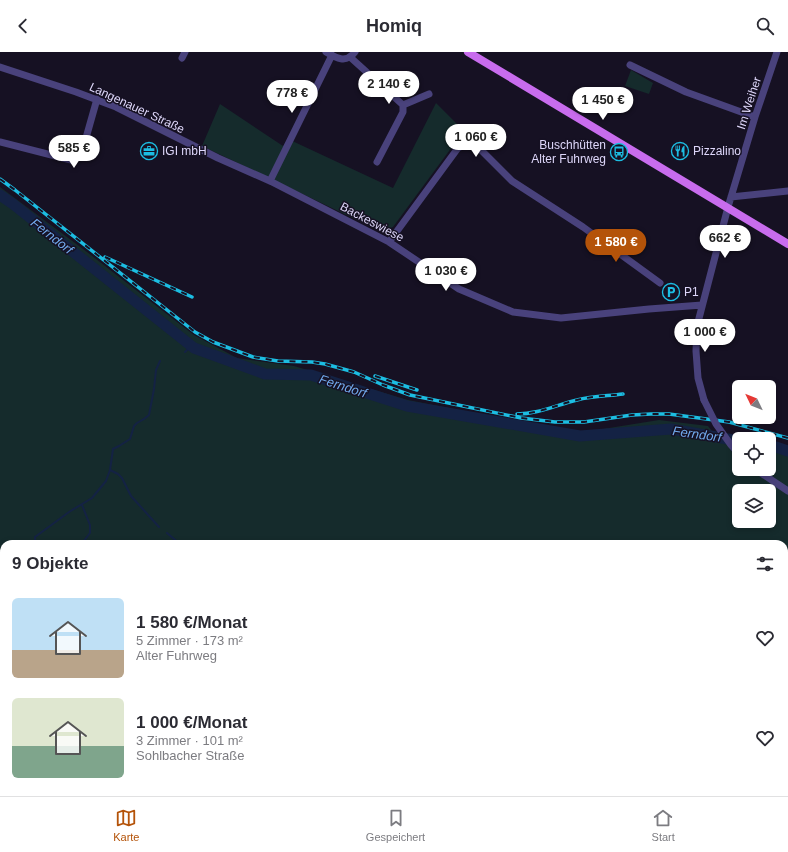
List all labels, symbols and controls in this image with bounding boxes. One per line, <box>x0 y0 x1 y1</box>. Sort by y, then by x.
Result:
icon: back <box>12 15 34 37</box>
icon: search <box>754 15 776 37</box>
text: Homiq <box>366 16 422 36</box>
pin: 2 140 € <box>352 71 426 105</box>
street label: Im Weiher <box>734 75 764 131</box>
text: 2 140 € <box>367 76 411 91</box>
street label: Langenauer Straße <box>87 80 187 136</box>
pin: 778 € <box>264 80 320 114</box>
text: 778 € <box>276 85 308 100</box>
pin: 1 450 € <box>566 87 640 121</box>
text: 1 450 € <box>581 92 625 107</box>
pin: 1 060 € <box>439 124 513 158</box>
text: 1 060 € <box>454 129 498 144</box>
pin: 585 € <box>46 135 102 169</box>
place label: Buschhütten Alter Fuhrweg <box>531 138 606 166</box>
text: 585 € <box>58 140 90 155</box>
office icon: IGI mbH <box>139 141 159 161</box>
restaurant icon: Pizzalino <box>670 141 690 161</box>
bus stop icon: Buschhütten Alter Fuhrweg <box>609 142 629 162</box>
place label: IGI mbH <box>162 144 207 158</box>
place label: Pizzalino <box>693 144 741 158</box>
street label: Backeswiese <box>338 199 406 245</box>
water label: Ferndorf <box>28 215 77 258</box>
pin: 662 € <box>697 225 753 259</box>
pin: 1 580 € <box>579 229 653 263</box>
text: 662 € <box>709 230 741 245</box>
text: 1 580 € <box>594 234 638 249</box>
pin: 1 030 € <box>409 258 483 292</box>
text: 1 030 € <box>424 263 468 278</box>
parking icon: P1 <box>661 282 681 302</box>
place label: P1 <box>684 285 699 299</box>
pin: 1 000 € <box>668 319 742 353</box>
text: 1 000 € <box>683 324 727 339</box>
water label: Ferndorf <box>317 371 370 401</box>
north arrow <box>732 380 776 424</box>
map controls <box>732 380 776 528</box>
water label: Ferndorf <box>672 423 724 445</box>
button: locate <box>732 432 776 476</box>
button: layers <box>732 484 776 528</box>
icon: filters <box>754 553 776 575</box>
text: 9 Objekte <box>12 554 89 573</box>
text: 1 580 €/Monat <box>136 613 248 632</box>
icon: home <box>44 614 92 662</box>
icon: heart <box>754 627 776 649</box>
text: 5 Zimmer · 173 m² <box>136 633 243 648</box>
text: Alter Fuhrweg <box>136 648 217 663</box>
text: 1 000 €/Monat <box>136 713 248 732</box>
icon: home <box>44 714 92 762</box>
icon: heart <box>754 727 776 749</box>
text: 3 Zimmer · 101 m² <box>136 733 243 748</box>
text: Sohlbacher Straße <box>136 748 244 763</box>
tab: Karte <box>113 807 139 843</box>
tab: Gespeichert <box>366 807 425 843</box>
tab: Start <box>652 807 675 843</box>

